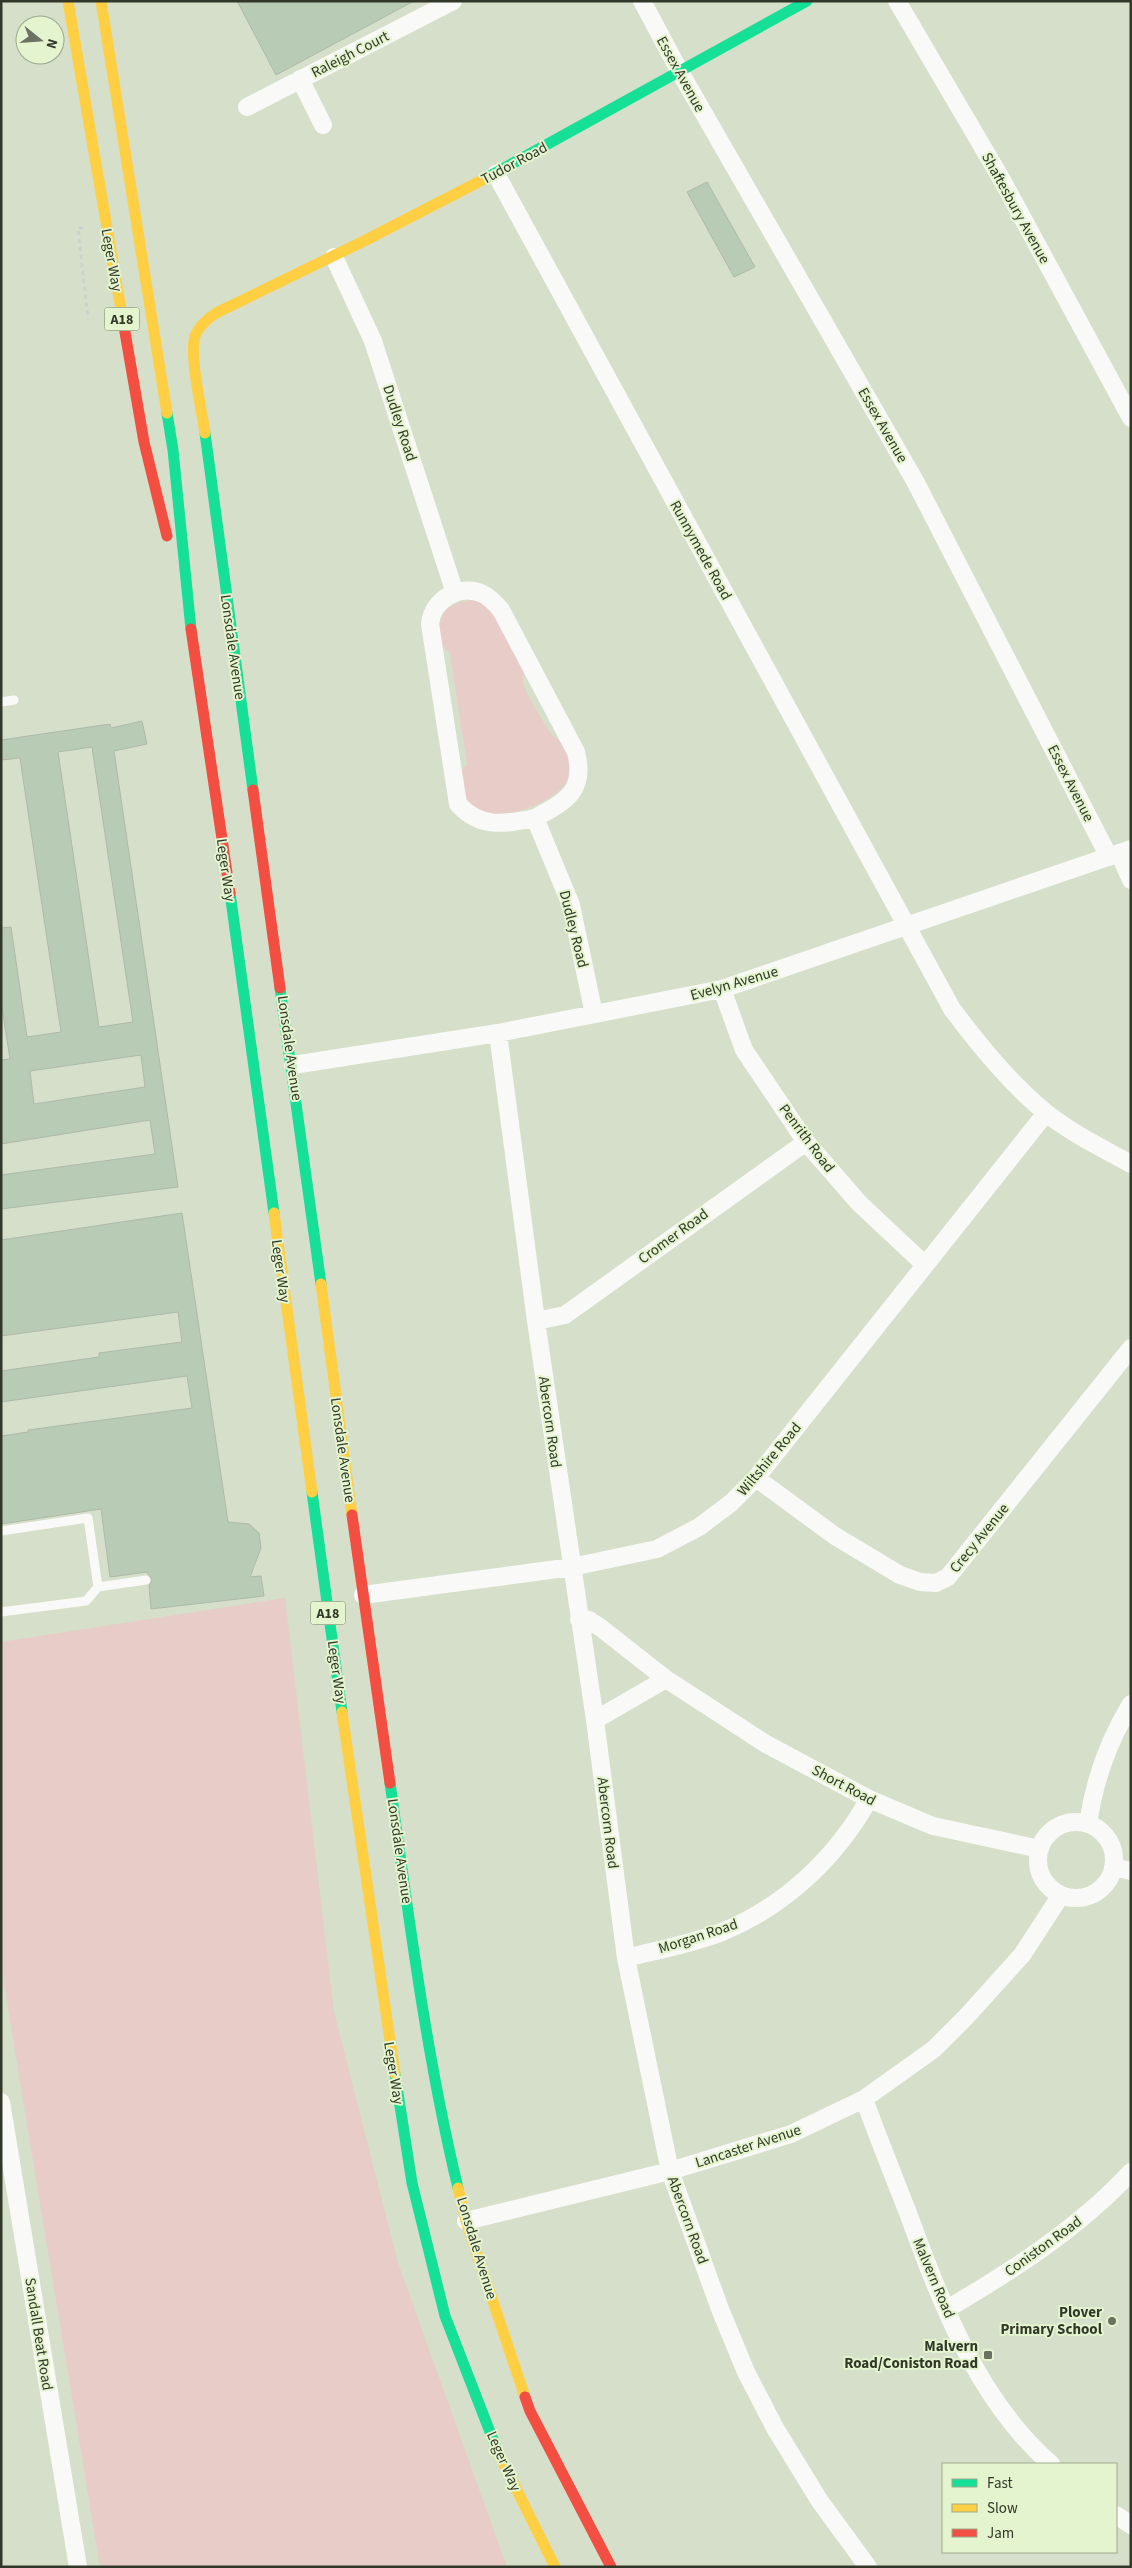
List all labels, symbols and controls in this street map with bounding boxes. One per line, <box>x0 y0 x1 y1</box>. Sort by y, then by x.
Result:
north arrow <box>15 15 65 65</box>
street label: Raleigh Court <box>308 26 393 83</box>
street label: Essex Avenue <box>651 33 710 116</box>
text: N <box>41 36 62 51</box>
street label: Tudor Road <box>477 137 551 190</box>
street label: Shaftesbury Avenue <box>976 149 1055 268</box>
street label: Leger Way <box>96 227 127 293</box>
road number: A18 <box>104 308 140 330</box>
street label: Dudley Road <box>377 382 422 464</box>
street label: Essex Avenue <box>853 384 913 467</box>
street label: Runnymede Road <box>664 497 737 604</box>
street label: Lonsdale Avenue <box>215 593 250 701</box>
street label: Essex Avenue <box>1042 741 1099 825</box>
street label: Leger Way <box>211 837 240 903</box>
street label: Dudley Road <box>554 888 593 970</box>
street label: Evelyn Avenue <box>688 961 780 1006</box>
street label: Lonsdale Avenue <box>272 994 307 1102</box>
street label: Penrith Road <box>774 1100 839 1177</box>
street label: Cromer Road <box>634 1204 713 1269</box>
street label: Leger Way <box>266 1238 295 1304</box>
street label: Abercorn Road <box>533 1375 566 1469</box>
street label: Lonsdale Avenue <box>325 1396 360 1504</box>
street label: Wiltshire Road <box>732 1418 806 1501</box>
street label: Crecy Avenue <box>945 1499 1014 1578</box>
road number: A18 <box>310 1602 346 1625</box>
street label: Leger Way <box>322 1639 351 1705</box>
street label: Short Road <box>808 1760 880 1811</box>
street label: Abercorn Road <box>591 1776 624 1870</box>
street label: Lonsdale Avenue <box>382 1797 417 1905</box>
street label: Morgan Road <box>656 1914 741 1959</box>
street label: Leger Way <box>378 2040 409 2106</box>
street label: Lancaster Avenue <box>693 2119 804 2173</box>
street label: Abercorn Road <box>662 2173 713 2267</box>
street label: Lonsdale Avenue <box>451 2194 502 2302</box>
street label: Coniston Road <box>1000 2211 1086 2282</box>
street label: Malvern Road <box>907 2235 960 2322</box>
street label: Sandall Beat Road <box>19 2276 58 2392</box>
place label: Plover Primary School <box>1000 2302 1103 2340</box>
marker: Plover Primary School <box>1106 2315 1118 2327</box>
place label: Malvern Road/Coniston Road <box>844 2336 978 2374</box>
marker: Malvern Road/Coniston Road <box>982 2349 994 2361</box>
street label: Leger Way <box>481 2428 526 2494</box>
legend <box>942 2463 1117 2553</box>
text: Fast <box>987 2473 1013 2494</box>
text: Slow <box>987 2498 1018 2519</box>
text: Jam <box>987 2523 1014 2544</box>

